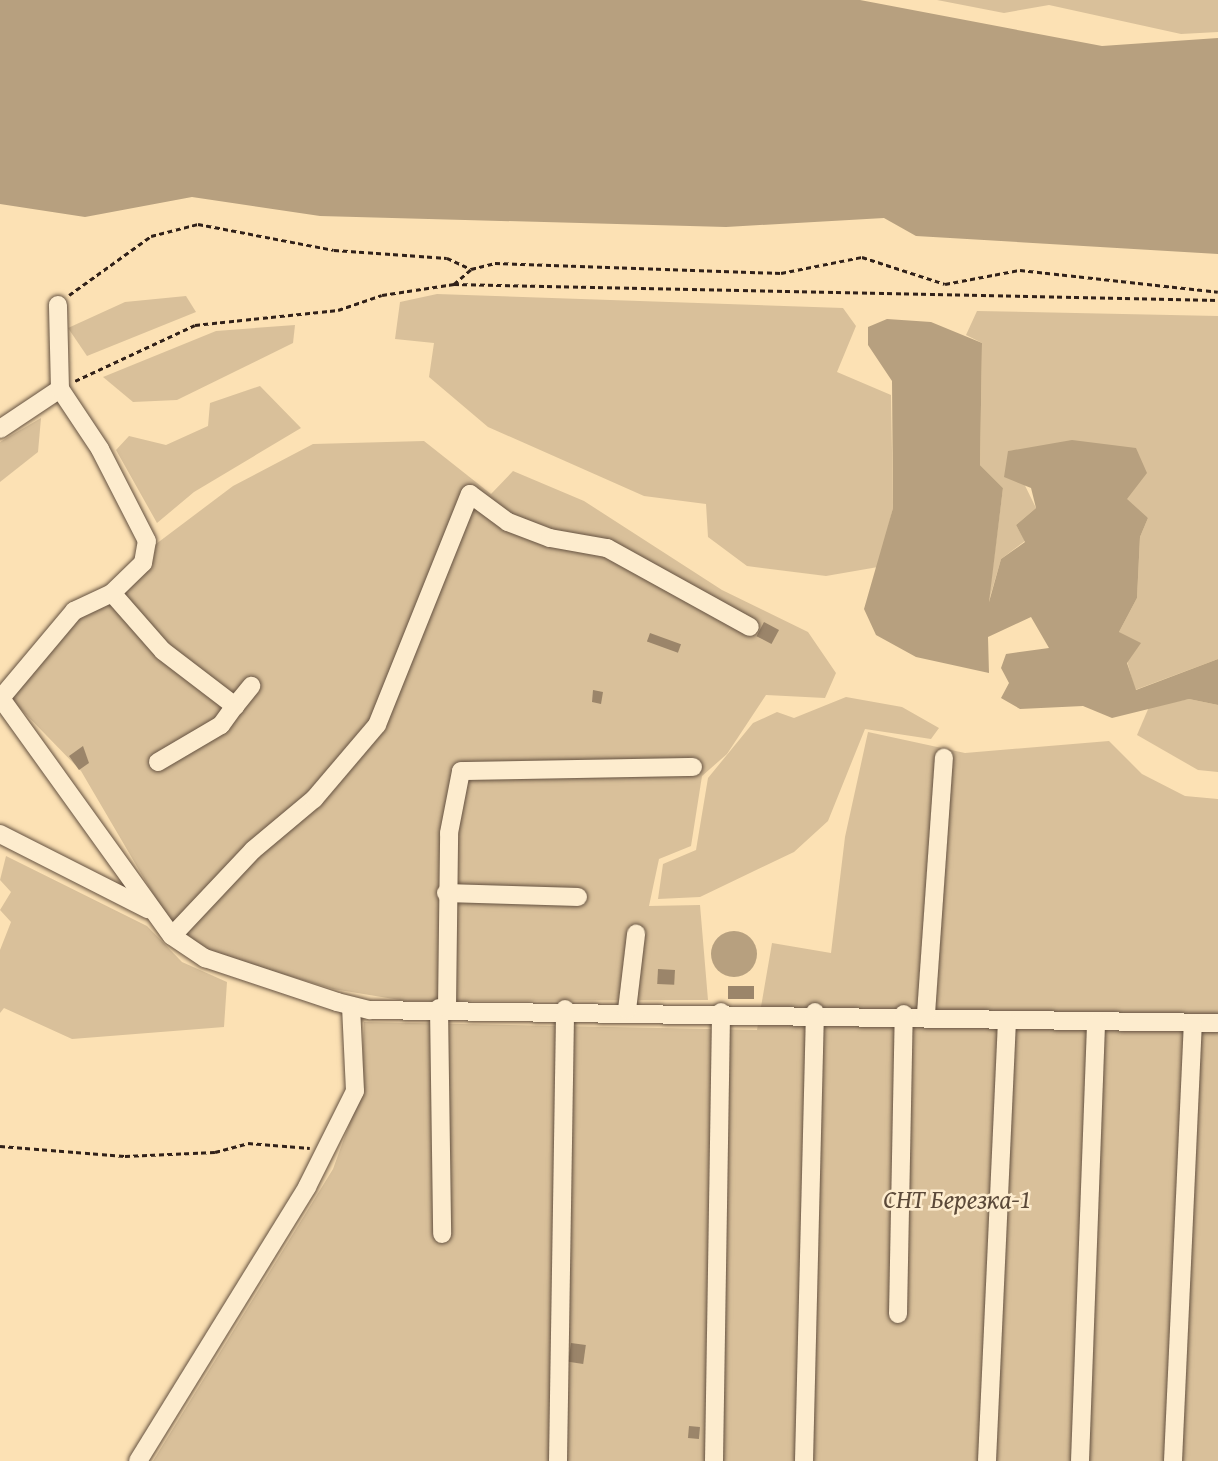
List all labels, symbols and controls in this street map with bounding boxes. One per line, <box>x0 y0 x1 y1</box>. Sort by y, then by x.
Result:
park label: СНТ Березка-1 <box>883 1183 1031 1215</box>

